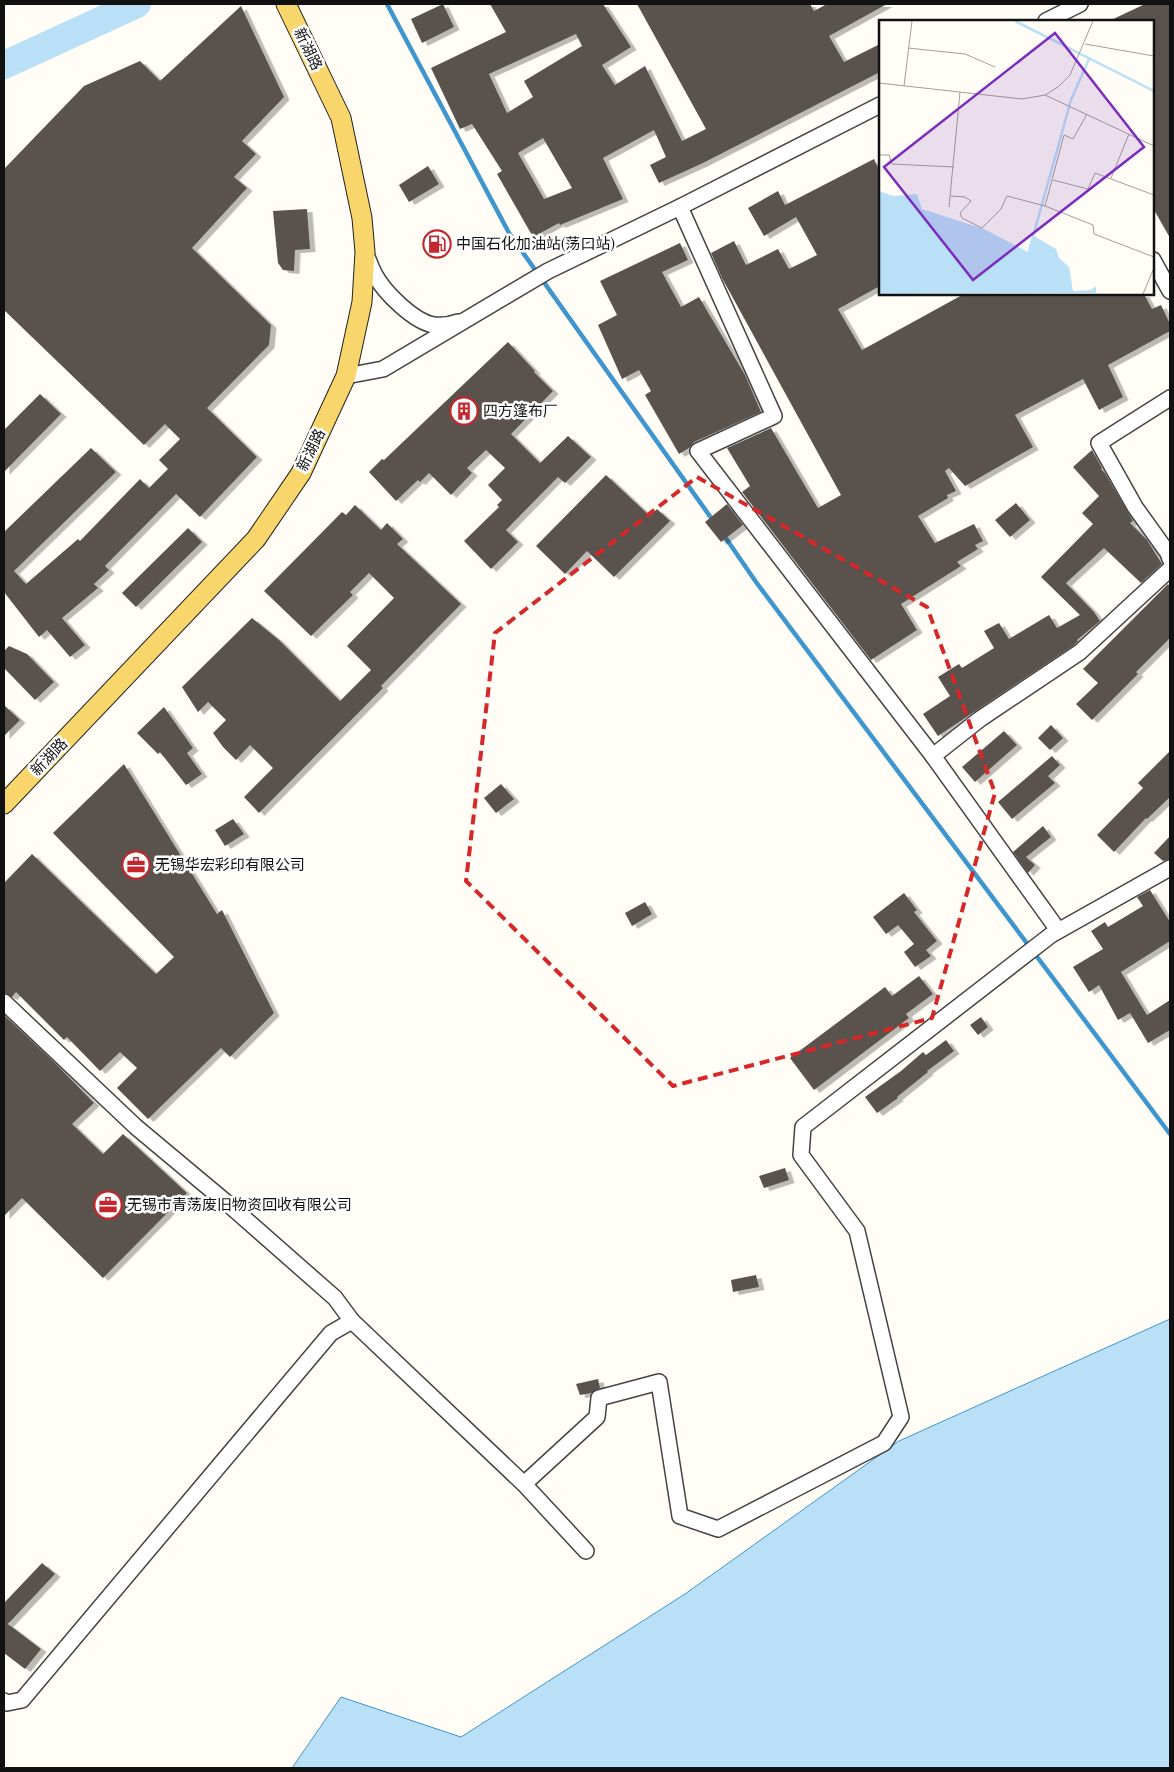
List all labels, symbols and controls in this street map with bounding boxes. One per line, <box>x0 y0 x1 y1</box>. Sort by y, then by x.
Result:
inset map <box>879 20 1154 295</box>
street label: 新湖路 <box>290 24 328 73</box>
fuel station icon: 中国石化加油站(荡口站) <box>422 229 452 259</box>
place label: 中国石化加油站(荡口站) <box>456 233 615 253</box>
building icon: 四方篷布厂 <box>449 396 479 426</box>
place label: 四方篷布厂 <box>483 400 558 420</box>
street label: 新湖路 <box>291 425 329 474</box>
street label: 新湖路 <box>25 733 71 779</box>
office icon: 无锡华宏彩印有限公司 <box>121 850 151 880</box>
place label: 无锡华宏彩印有限公司 <box>155 854 305 874</box>
office icon: 无锡市青荡废旧物资回收有限公司 <box>93 1190 123 1220</box>
place label: 无锡市青荡废旧物资回收有限公司 <box>127 1194 352 1214</box>

